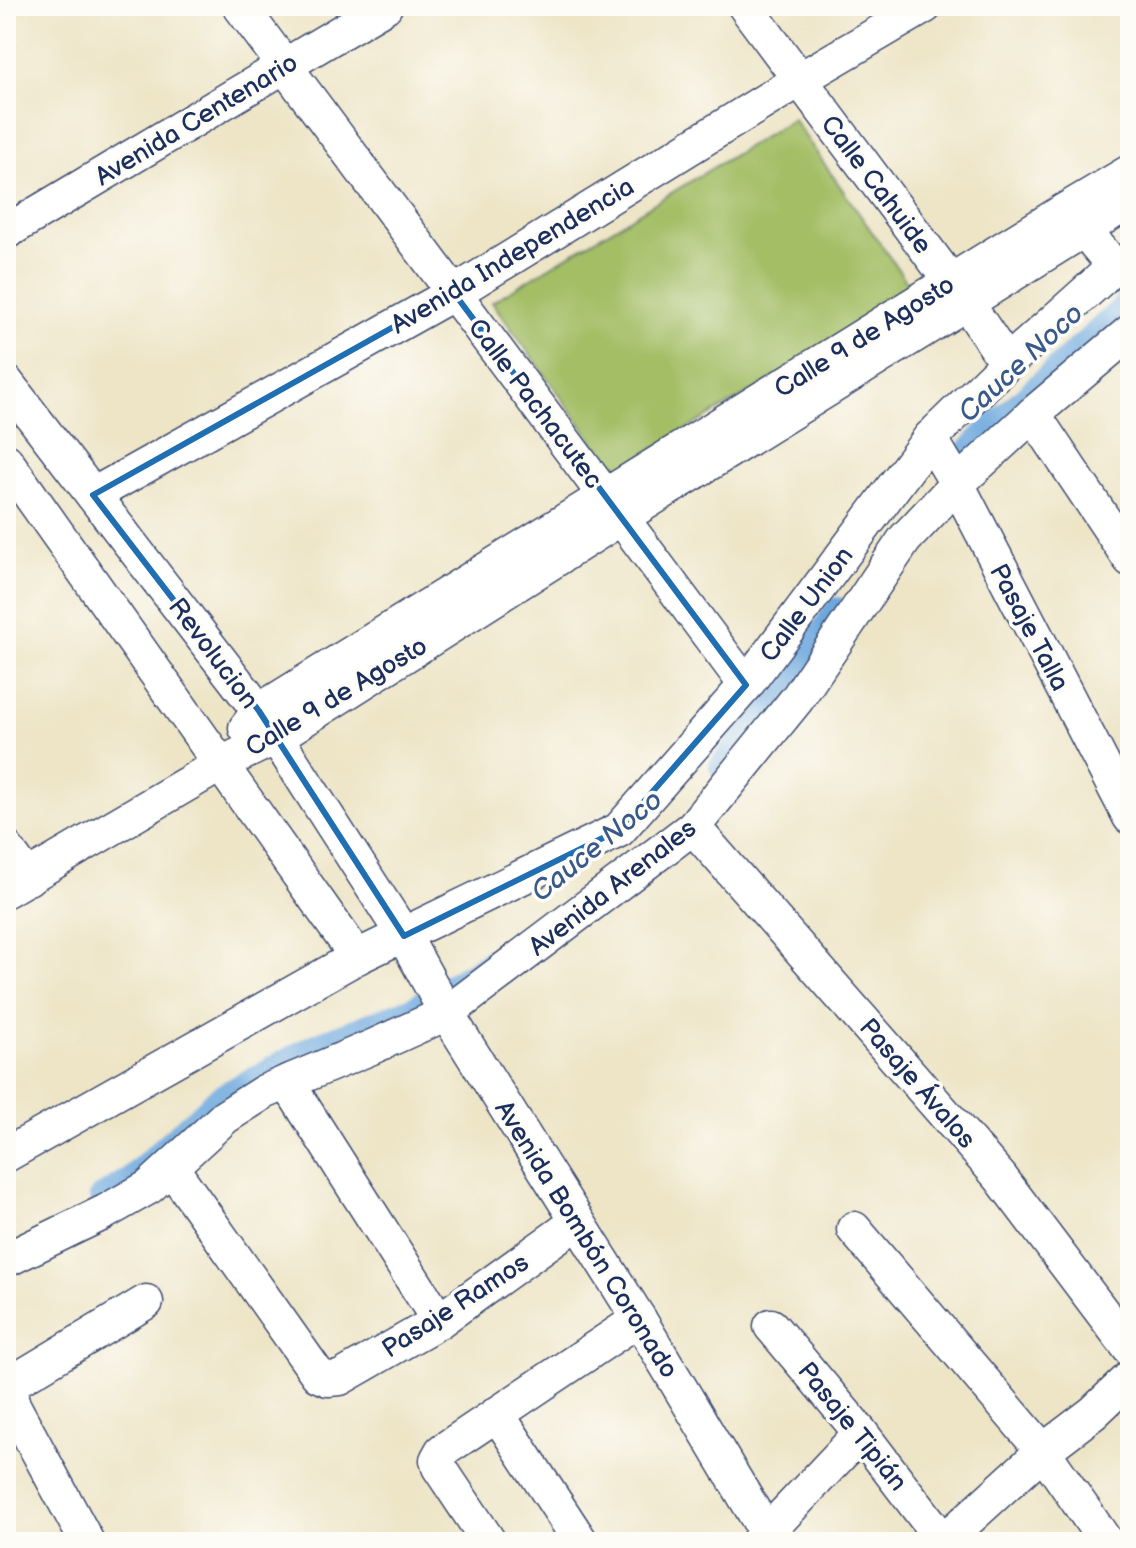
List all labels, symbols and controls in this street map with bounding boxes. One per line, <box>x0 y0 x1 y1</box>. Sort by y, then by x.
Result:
street label: Avenida Centenario <box>90 48 304 193</box>
street label: Calle Cahuide <box>814 110 938 260</box>
street label: Avenida Independencia <box>386 171 640 341</box>
street label: Calle 9 de Agosto <box>769 269 961 405</box>
water label: Cauce Noco <box>952 297 1090 429</box>
street label: Calle Pachacutec <box>461 313 609 495</box>
street label: Calle Union <box>754 541 861 669</box>
street label: Pasaje Talla <box>982 559 1075 696</box>
street label: Revolucion <box>161 593 264 715</box>
street label: Calle 9 de Agosto <box>240 631 433 764</box>
water label: Cauce Noco <box>525 783 669 909</box>
street label: Avenida Arenales <box>523 813 703 963</box>
street label: Pasaje Ávalos <box>852 1011 983 1155</box>
street label: Avenida Bombón Coronado <box>487 1095 684 1384</box>
street label: Pasaje Ramos <box>377 1247 535 1365</box>
street label: Pasaje Tipián <box>790 1356 913 1498</box>

